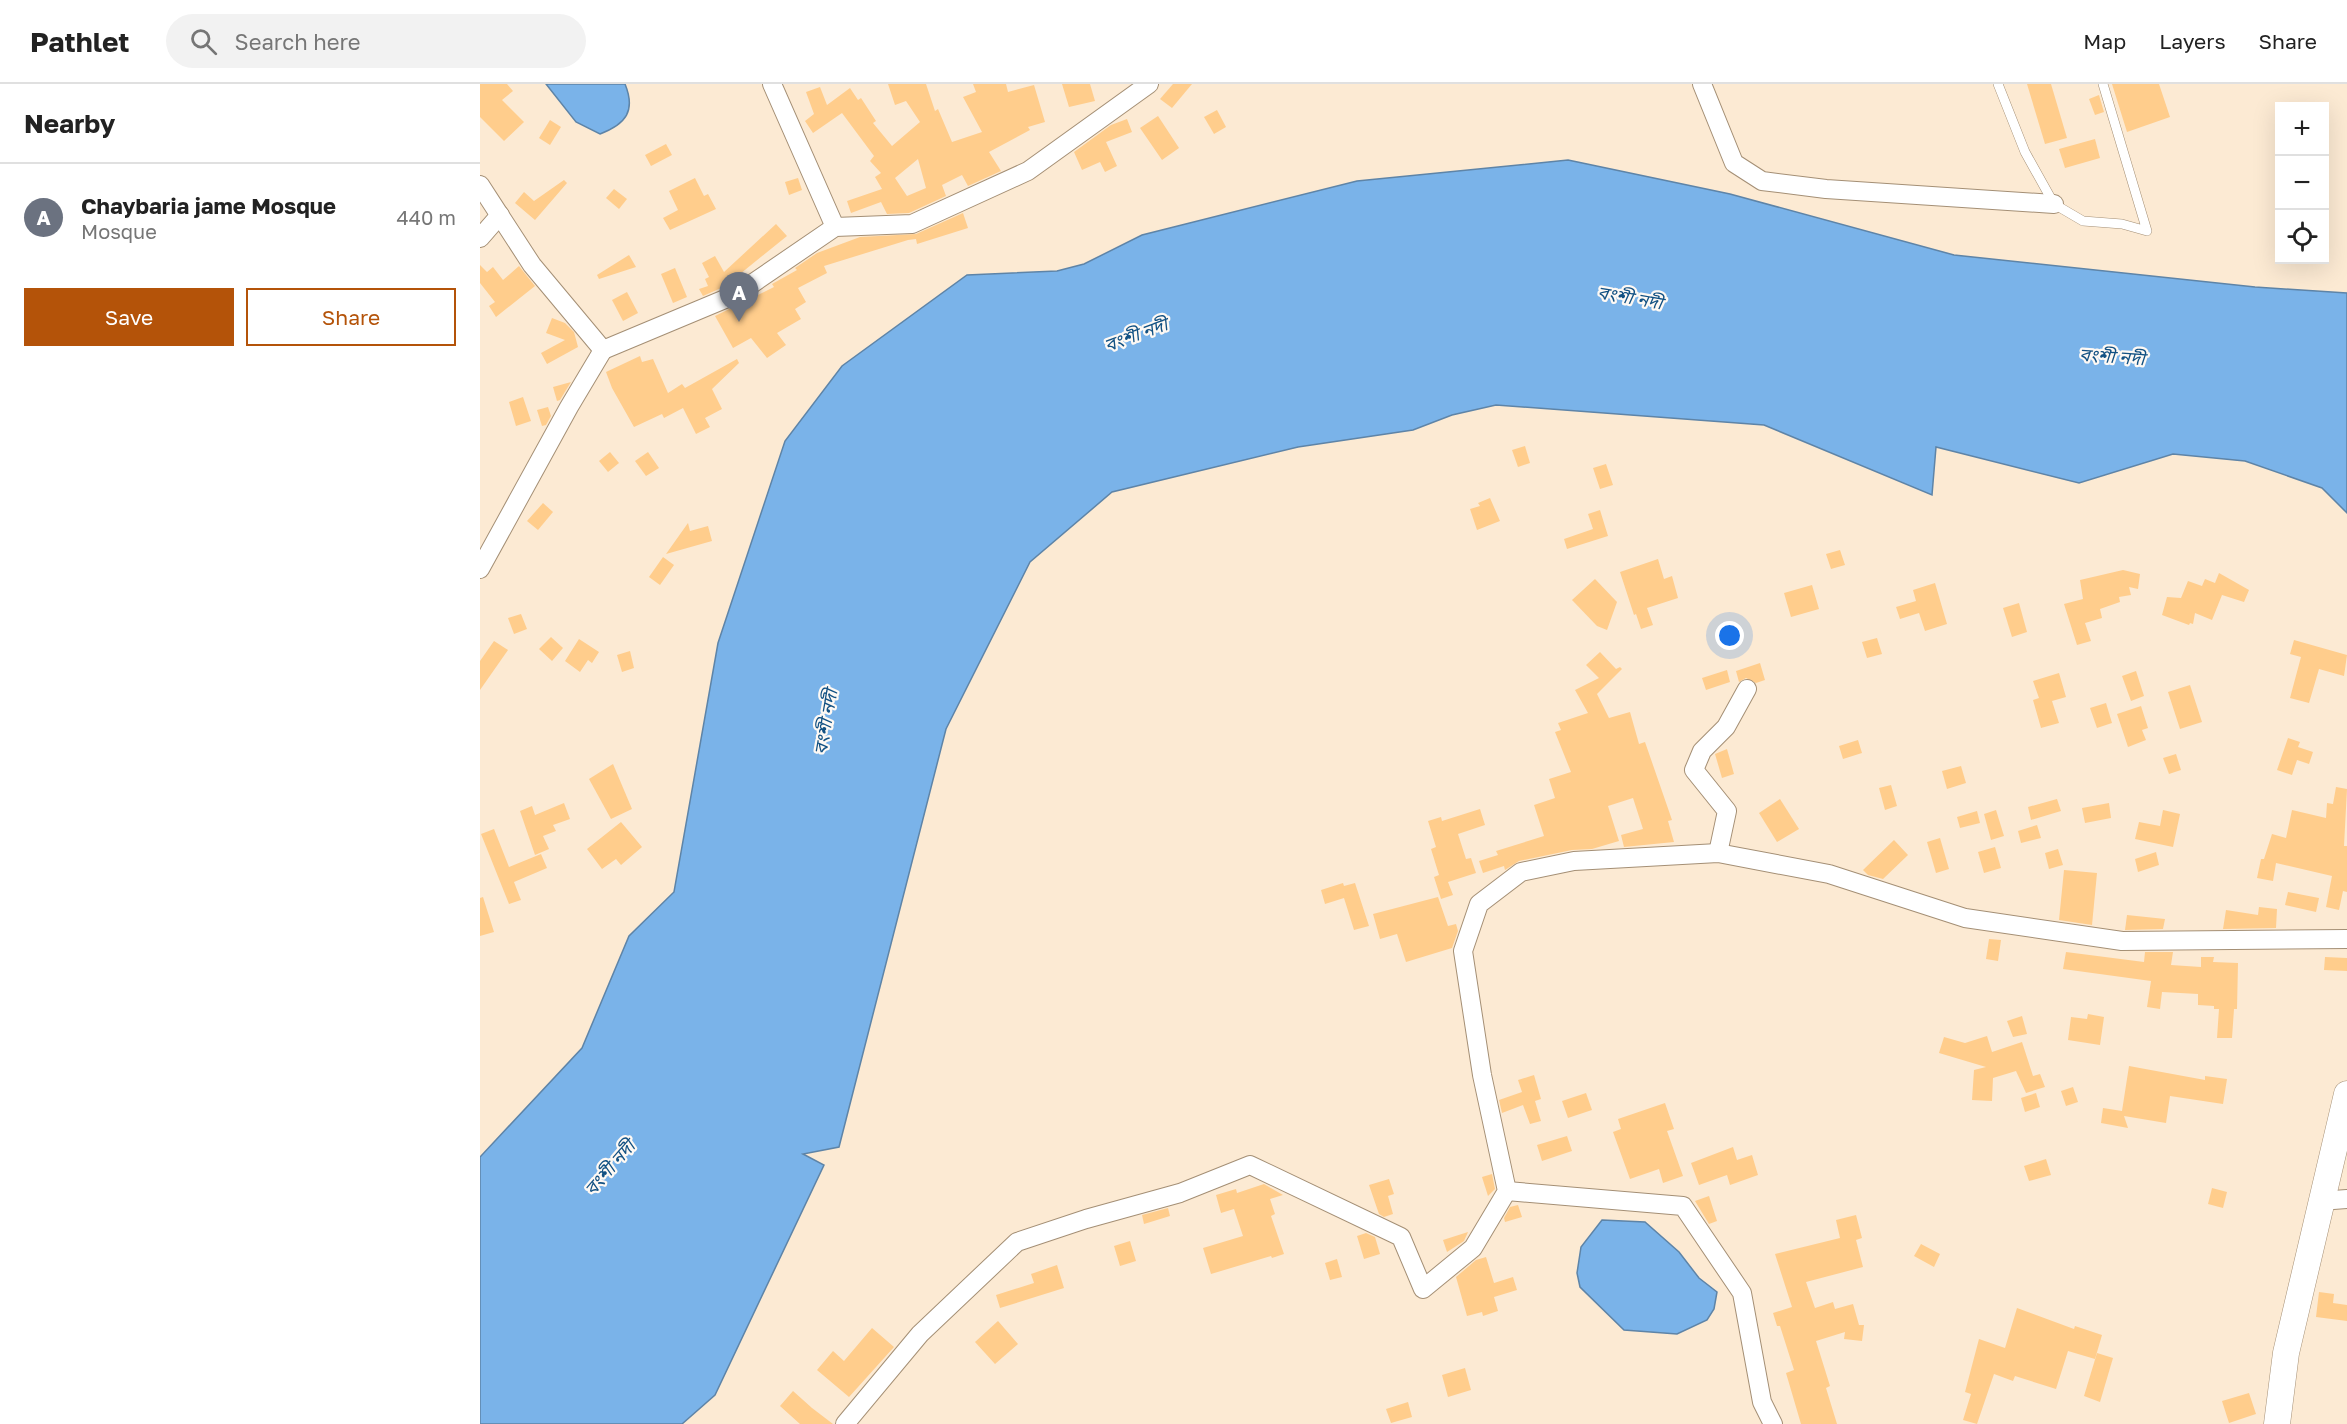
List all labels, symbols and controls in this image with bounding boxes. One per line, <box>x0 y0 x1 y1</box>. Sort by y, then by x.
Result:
search box <box>166 14 586 68</box>
text: Pathlet <box>30 25 130 58</box>
icon: search <box>187 25 220 58</box>
text: Search here <box>235 28 361 55</box>
text: Map <box>2083 28 2126 54</box>
text: Layers <box>2159 28 2226 54</box>
text: Share <box>2259 28 2317 54</box>
map controls <box>2275 102 2329 264</box>
button: + <box>2275 102 2329 156</box>
text: Nearby <box>24 108 115 139</box>
button: − <box>2275 156 2329 210</box>
text: Chaybaria jame Mosque <box>81 192 336 219</box>
text: A <box>36 205 51 229</box>
text: 440 m <box>397 205 456 229</box>
button: locate <box>2275 210 2329 264</box>
text: Mosque <box>81 219 157 243</box>
pin: A <box>720 272 758 322</box>
water label: বংশী নদী <box>1596 280 1668 314</box>
button: Save <box>24 288 234 346</box>
button: Share <box>246 288 456 346</box>
water label: বংশী নদী <box>1101 311 1173 356</box>
water label: বংশী নদী <box>2079 343 2149 369</box>
your location <box>1715 621 1744 650</box>
water label: বংশী নদী <box>808 684 842 756</box>
water label: বংশী নদী <box>579 1133 641 1199</box>

